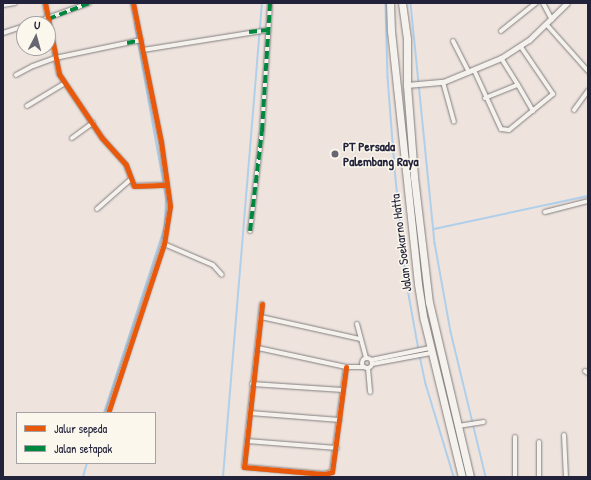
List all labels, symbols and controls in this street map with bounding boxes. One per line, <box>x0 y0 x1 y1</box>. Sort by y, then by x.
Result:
north arrow <box>16 16 56 56</box>
text: U <box>33 18 41 32</box>
place label: PT Persada Palembang Raya <box>343 139 419 170</box>
marker: PT Persada Palembang Raya <box>330 149 340 159</box>
street label: Jalan Soekarno Hatta <box>387 193 415 293</box>
legend <box>16 412 156 464</box>
text: Jalur sepeda <box>54 420 107 437</box>
text: Jalan setapak <box>54 440 112 457</box>

